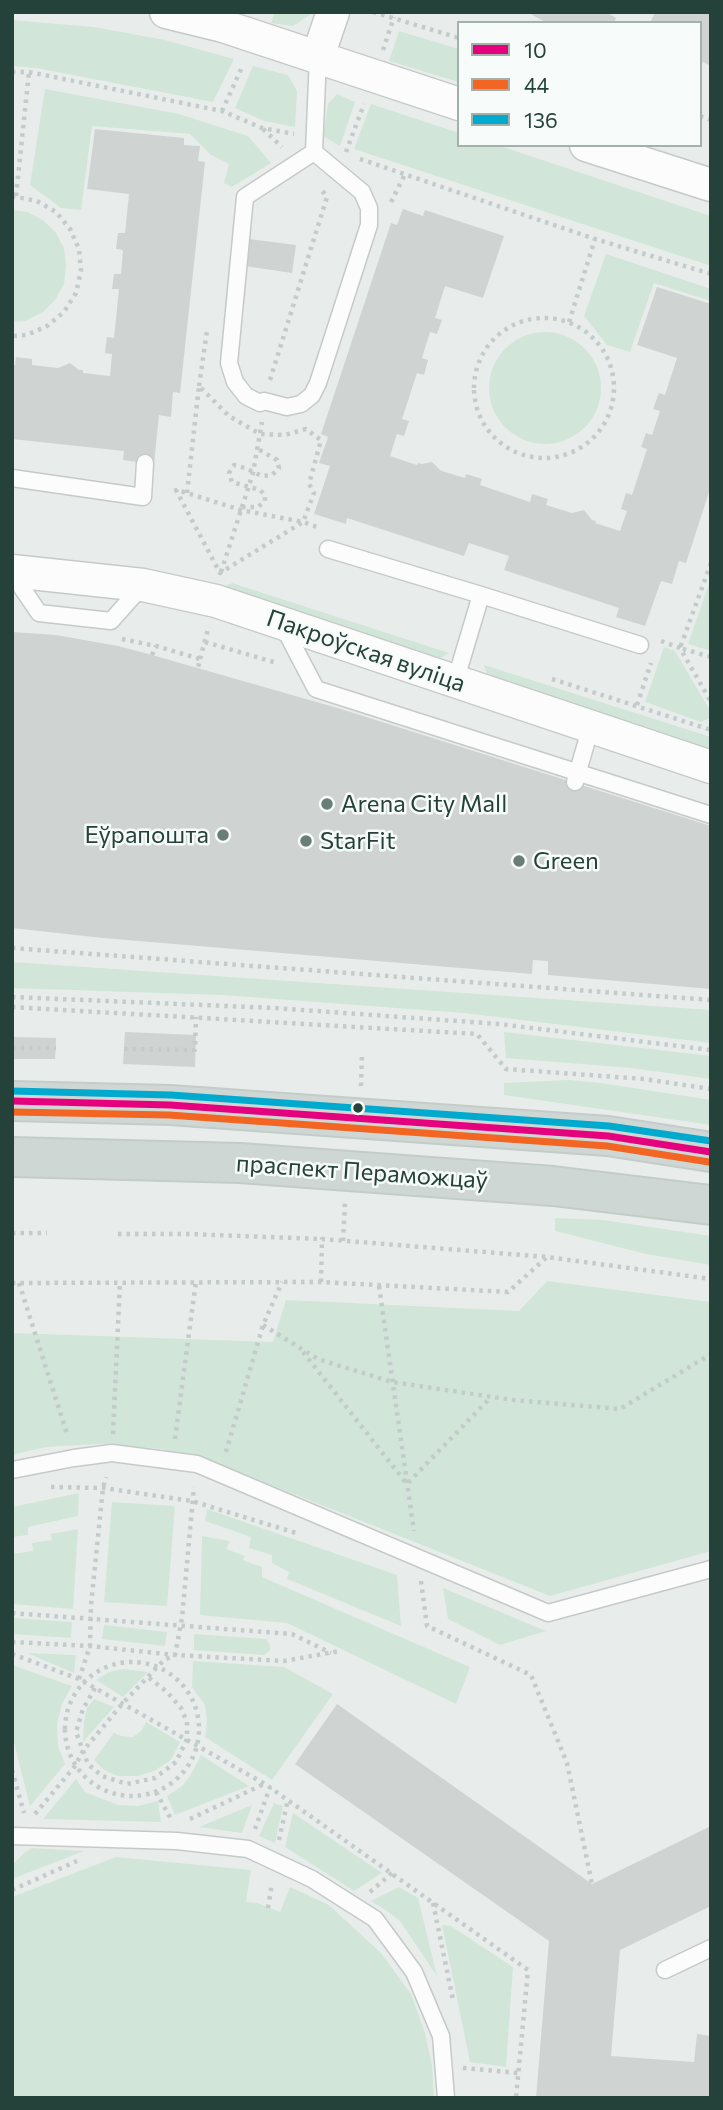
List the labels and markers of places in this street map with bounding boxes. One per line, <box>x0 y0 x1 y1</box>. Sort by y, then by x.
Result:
place label: Arena City Mall <box>341 790 507 818</box>
marker: Arena City Mall <box>319 796 335 812</box>
place label: Еўрапошта <box>85 821 209 849</box>
marker: Еўрапошта <box>215 827 231 843</box>
place label: StarFit <box>320 827 396 855</box>
marker: StarFit <box>298 833 314 849</box>
place label: Green <box>533 847 599 875</box>
marker: Green <box>511 853 527 869</box>
unlabelled marker <box>351 1101 365 1115</box>

